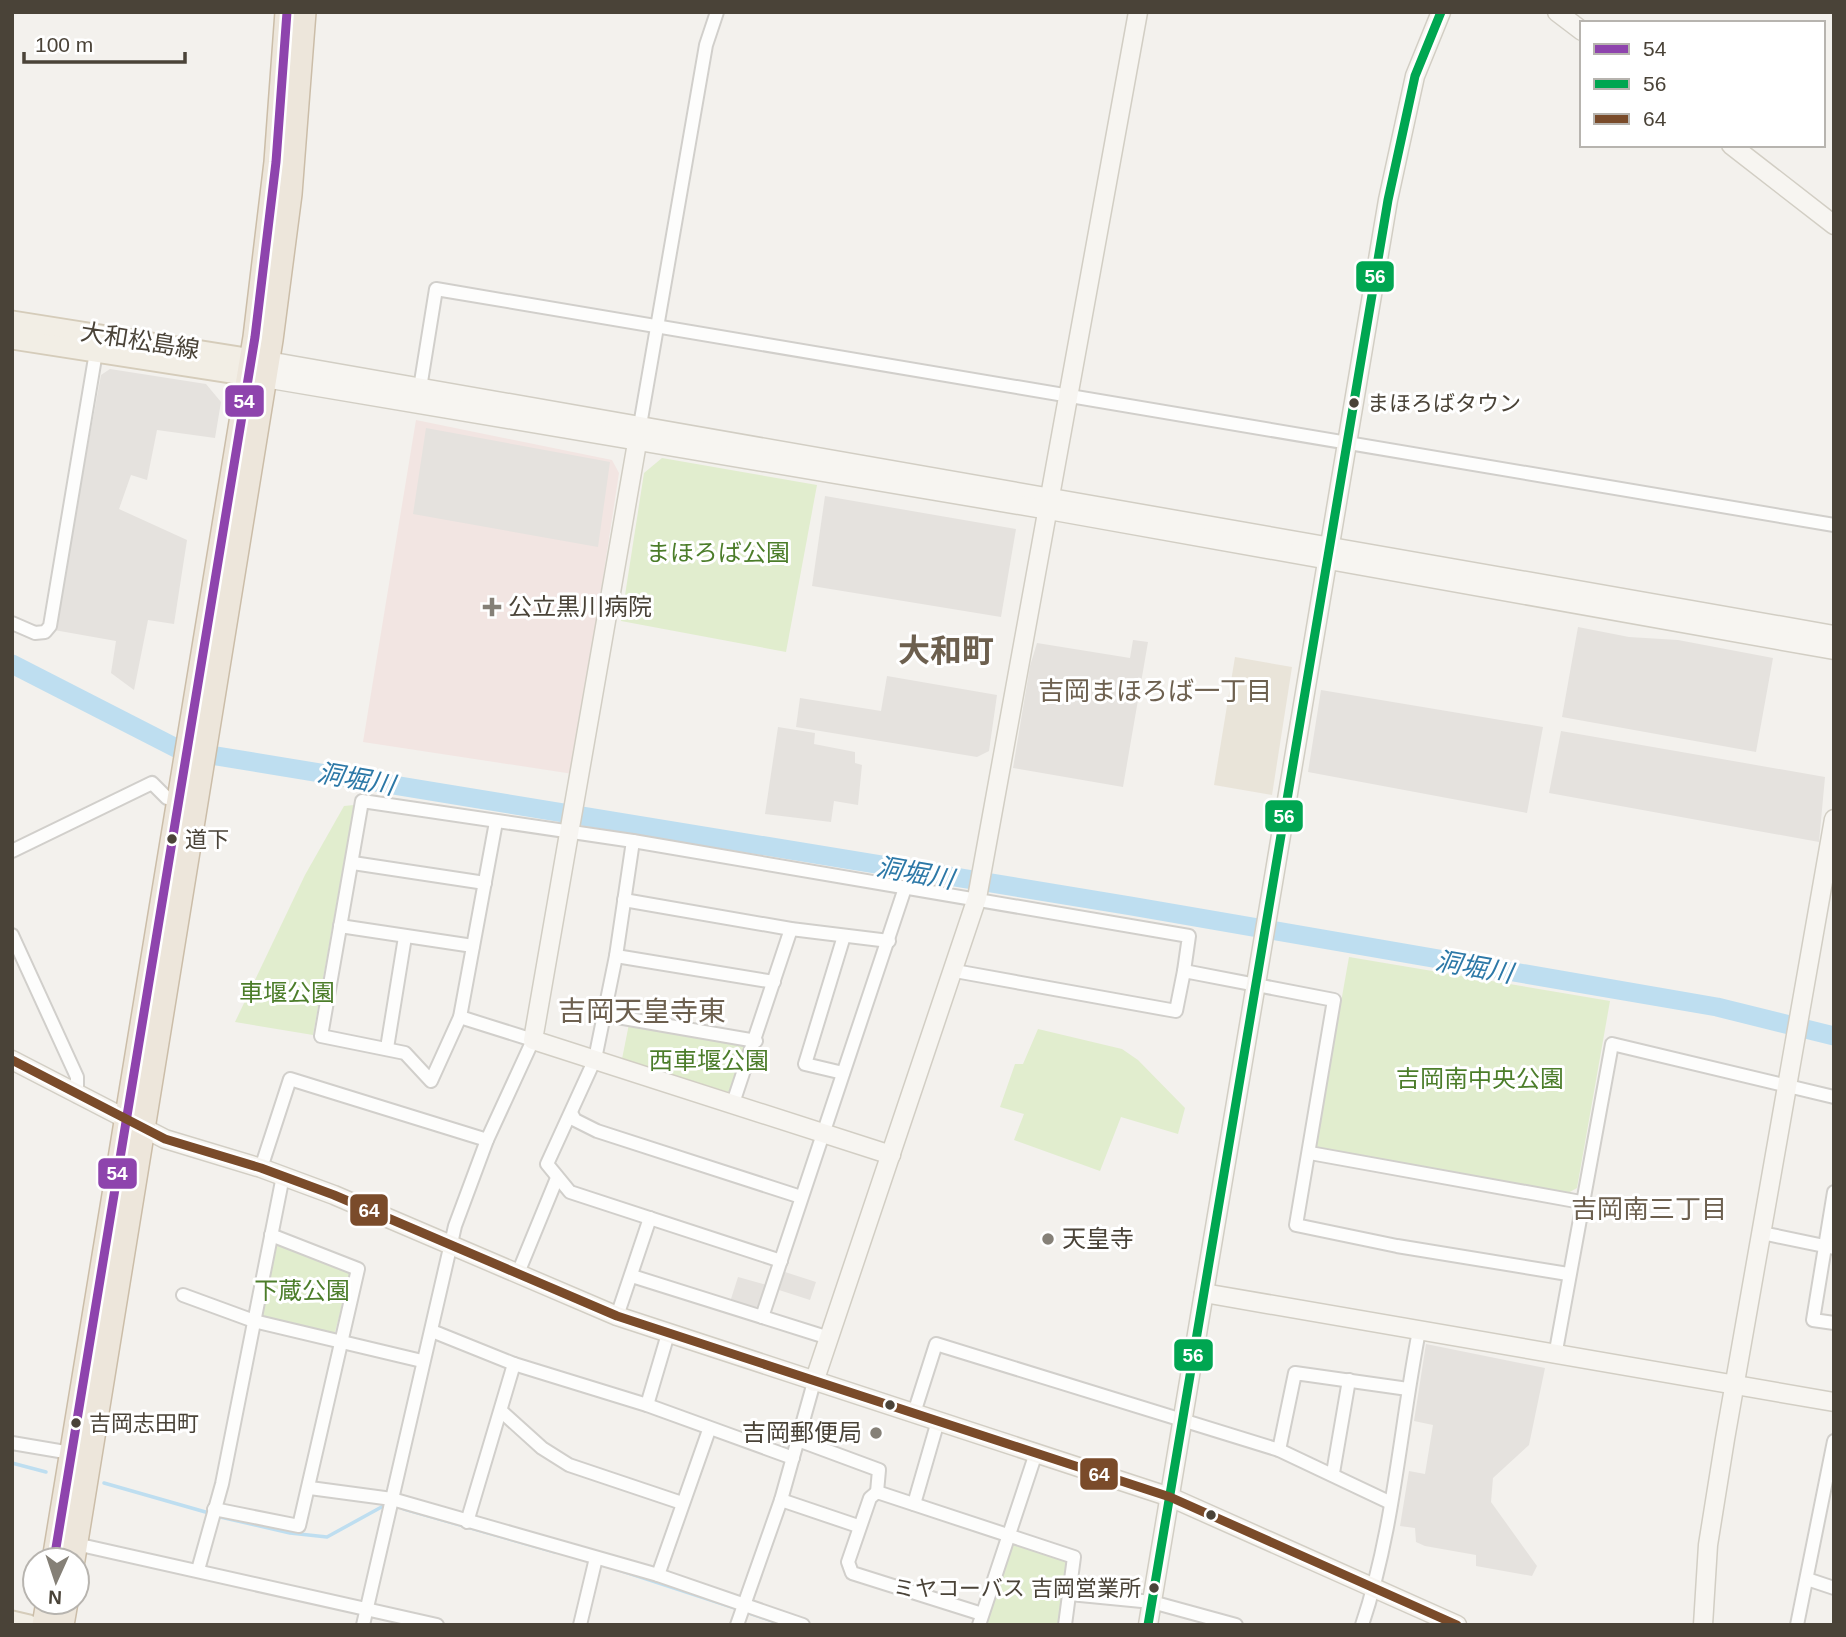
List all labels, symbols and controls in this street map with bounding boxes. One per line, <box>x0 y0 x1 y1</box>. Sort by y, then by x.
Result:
scale bar <box>24 21 186 65</box>
legend <box>1580 21 1825 147</box>
text: 100 m <box>35 33 93 56</box>
text: 54 <box>1643 37 1667 60</box>
text: 56 <box>1643 72 1666 95</box>
text: 64 <box>1643 107 1667 130</box>
line badge: 56 <box>1355 260 1395 293</box>
text: 56 <box>1364 266 1386 287</box>
street label: 大和松島線 <box>79 318 201 363</box>
line badge: 54 <box>224 384 265 418</box>
text: 54 <box>233 391 255 412</box>
place label: まほろばタウン <box>1367 391 1521 416</box>
marker: まほろばタウン <box>1347 396 1361 410</box>
park label: まほろば公園 <box>646 539 790 566</box>
place label: 公立黒川病院 <box>508 593 652 620</box>
marker: 公立黒川病院 <box>482 597 502 617</box>
district label: 大和町 <box>898 633 994 669</box>
district label: 吉岡まほろば一丁目 <box>1038 676 1272 706</box>
water label: 洞堀川 <box>315 757 400 801</box>
line badge: 56 <box>1264 799 1304 833</box>
text: 56 <box>1273 806 1295 827</box>
place label: 道下 <box>185 827 229 852</box>
marker: 道下 <box>165 832 179 846</box>
water label: 洞堀川 <box>874 851 959 895</box>
water label: 洞堀川 <box>1433 945 1518 989</box>
park label: 車堰公園 <box>239 979 335 1006</box>
district label: 吉岡天皇寺東 <box>558 996 726 1027</box>
park label: 西車堰公園 <box>649 1047 769 1074</box>
park label: 吉岡南中央公園 <box>1396 1065 1564 1092</box>
line badge: 54 <box>97 1157 138 1190</box>
text: 54 <box>106 1163 128 1184</box>
line badge: 64 <box>349 1193 389 1227</box>
district label: 吉岡南三丁目 <box>1571 1194 1727 1224</box>
text: 64 <box>358 1200 380 1221</box>
place label: 天皇寺 <box>1062 1225 1134 1252</box>
marker: 天皇寺 <box>1040 1231 1056 1247</box>
park label: 下蔵公園 <box>254 1277 350 1304</box>
line badge: 56 <box>1173 1338 1214 1372</box>
text: 56 <box>1182 1345 1204 1366</box>
unlabelled marker <box>883 1398 897 1412</box>
place label: 吉岡志田町 <box>89 1411 199 1436</box>
marker: 吉岡志田町 <box>69 1416 83 1430</box>
place label: 吉岡郵便局 <box>742 1419 862 1446</box>
marker: 吉岡郵便局 <box>868 1425 884 1441</box>
line badge: 64 <box>1079 1457 1119 1491</box>
text: 64 <box>1088 1464 1110 1485</box>
unlabelled marker <box>1204 1508 1218 1522</box>
north arrow <box>21 1546 91 1616</box>
place label: ミヤコーバス 吉岡営業所 <box>893 1576 1141 1601</box>
marker: ミヤコーバス 吉岡営業所 <box>1147 1581 1161 1595</box>
text: N <box>48 1587 63 1608</box>

